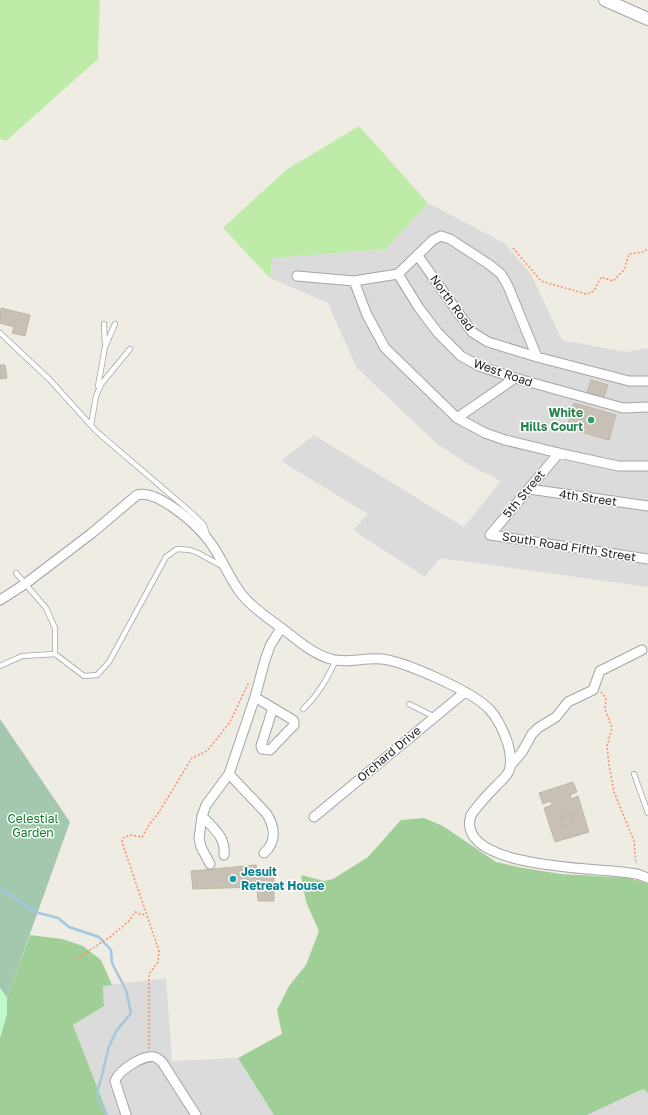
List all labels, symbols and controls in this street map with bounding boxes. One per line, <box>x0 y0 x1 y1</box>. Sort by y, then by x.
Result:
street label: North Road <box>427 272 478 334</box>
street label: West Road <box>472 355 535 390</box>
place label: White Hills Court <box>520 405 583 434</box>
marker: White Hills Court <box>586 415 596 425</box>
street label: 5th Street <box>499 467 548 521</box>
street label: 4th Street <box>558 486 618 509</box>
street label: South Road Fifth Street <box>501 529 637 565</box>
street label: Orchard Drive <box>354 723 424 785</box>
park label: Celestial Garden <box>8 811 59 840</box>
place label: Jesuit Retreat House <box>241 864 325 893</box>
marker: Jesuit Retreat House <box>228 874 238 884</box>

